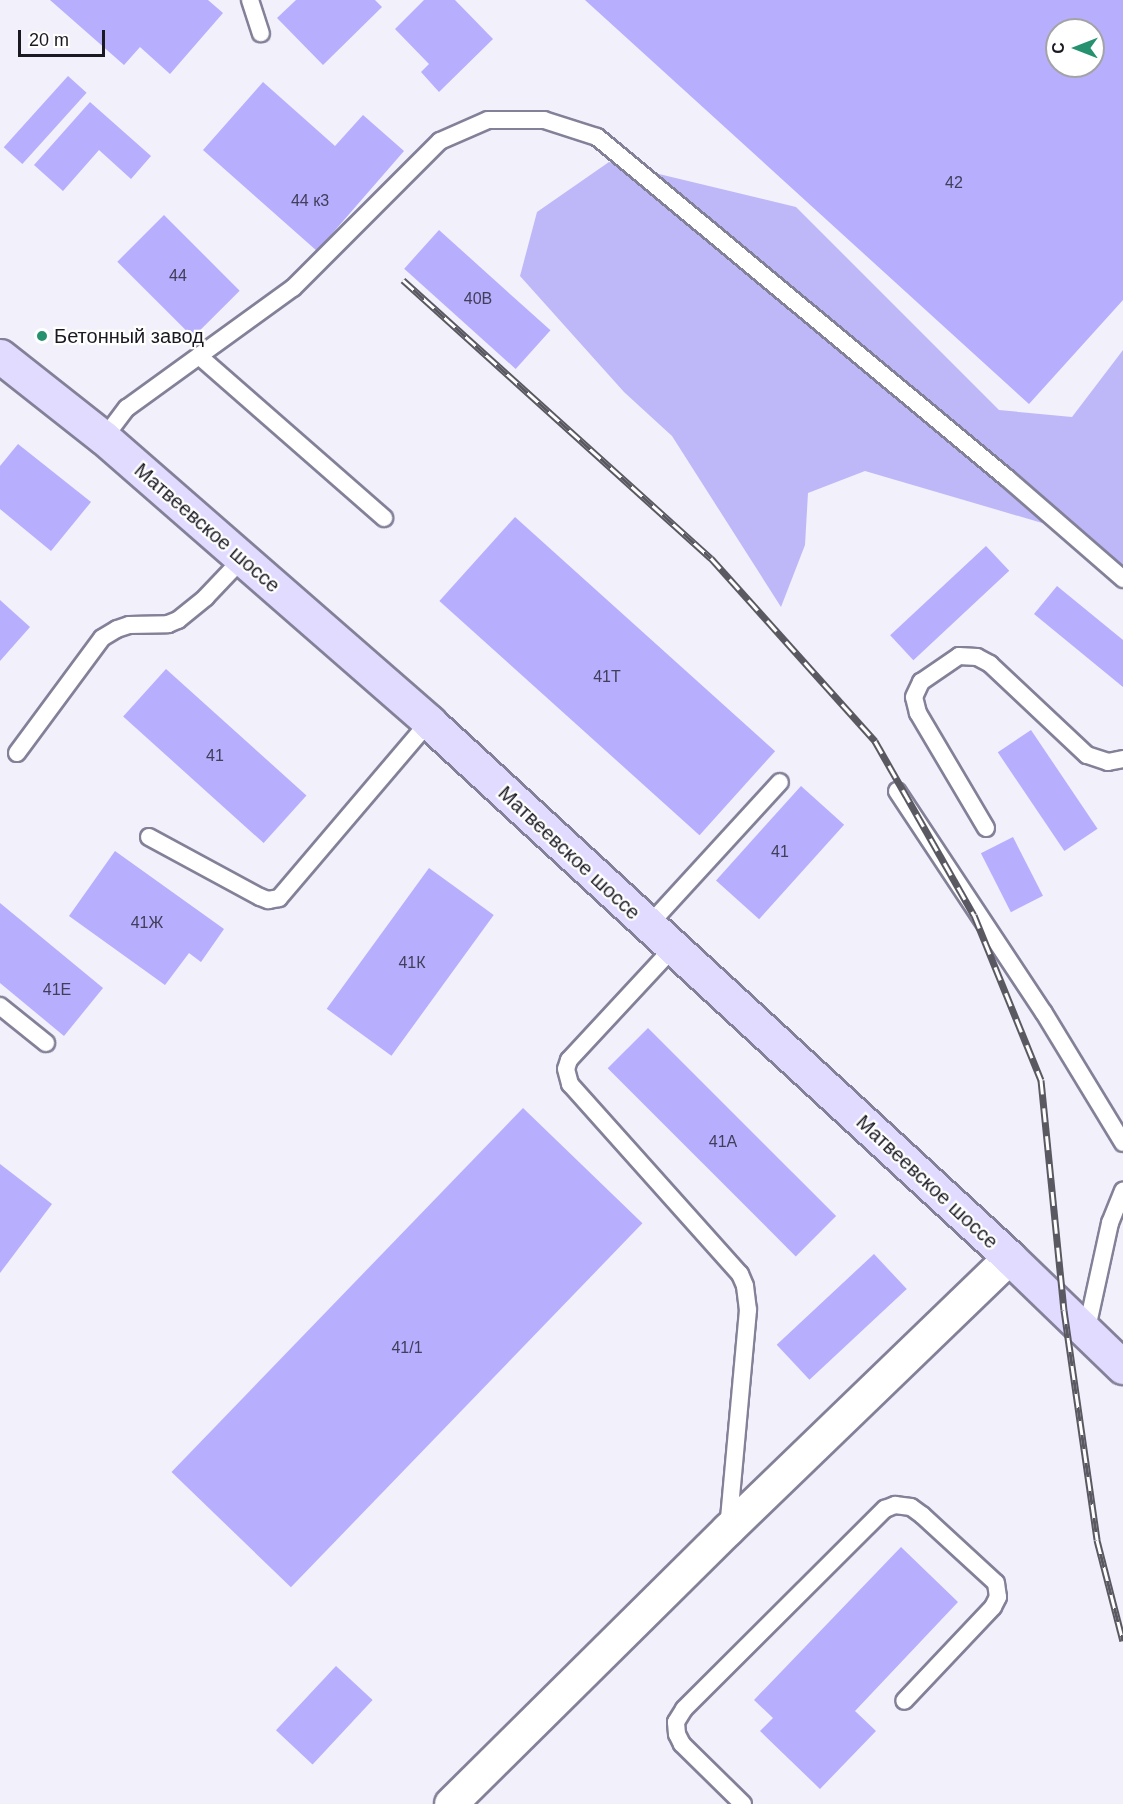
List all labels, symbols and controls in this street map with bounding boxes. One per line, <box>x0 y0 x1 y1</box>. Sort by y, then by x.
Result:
scale bar <box>21 18 108 56</box>
north arrow <box>1045 18 1105 78</box>
text: 20 m <box>29 30 69 50</box>
text: С <box>1050 42 1067 54</box>
house number: 42 <box>945 173 963 193</box>
house number: 44 к3 <box>291 191 329 211</box>
house number: 44 <box>169 266 187 286</box>
house number: 40В <box>464 289 492 309</box>
place label: Бетонный завод <box>54 324 204 348</box>
marker: Бетонный завод <box>35 329 49 343</box>
street label: Матвеевское шоссе <box>129 458 285 598</box>
house number: 41Т <box>593 667 621 687</box>
house number: 41 <box>206 746 224 766</box>
street label: Матвеевское шоссе <box>493 781 645 925</box>
house number: 41 <box>771 842 789 862</box>
house number: 41Ж <box>131 913 163 933</box>
house number: 41К <box>398 953 426 973</box>
house number: 41Е <box>43 980 71 1000</box>
street label: Матвеевское шоссе <box>851 1110 1003 1254</box>
house number: 41А <box>709 1132 737 1152</box>
house number: 41/1 <box>391 1338 423 1358</box>

